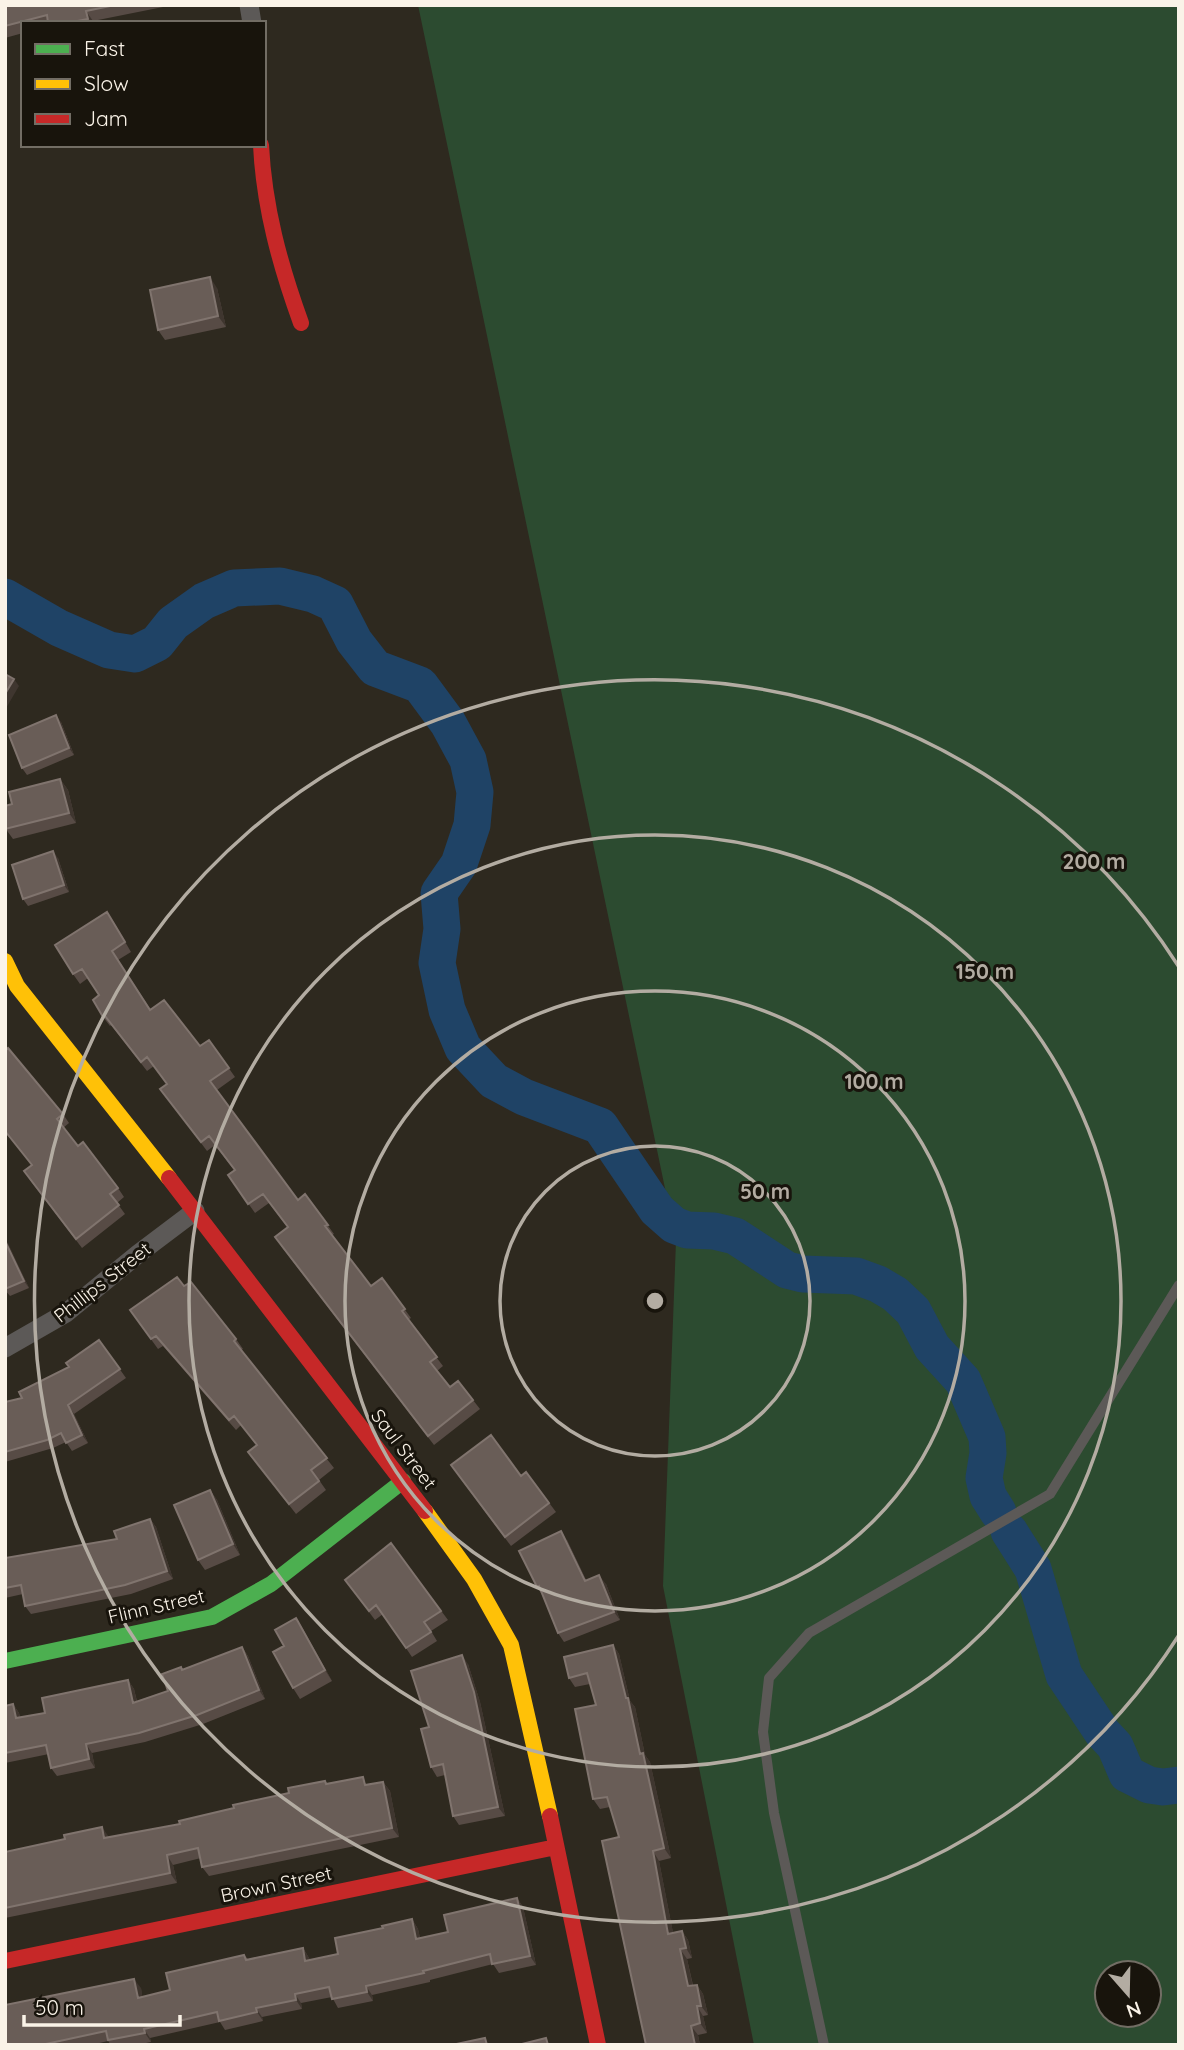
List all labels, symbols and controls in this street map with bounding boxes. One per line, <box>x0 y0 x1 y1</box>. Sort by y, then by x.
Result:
legend <box>21 21 266 147</box>
text: Fast <box>84 35 125 61</box>
text: Slow <box>84 70 129 96</box>
text: Jam <box>84 105 128 131</box>
text: 200 m <box>1063 848 1125 874</box>
text: 150 m <box>956 958 1014 984</box>
text: 100 m <box>844 1068 904 1094</box>
text: 50 m <box>740 1178 790 1204</box>
street label: Phillips Street <box>49 1237 155 1327</box>
centre of rings <box>643 1289 667 1313</box>
street label: Saul Street <box>366 1404 442 1494</box>
street label: Flinn Street <box>105 1583 207 1629</box>
street label: Brown Street <box>218 1861 334 1907</box>
north arrow <box>1093 1959 1163 2029</box>
scale bar <box>24 1983 180 2027</box>
text: 50 m <box>35 1994 84 2020</box>
text: N <box>1123 1996 1144 2024</box>

